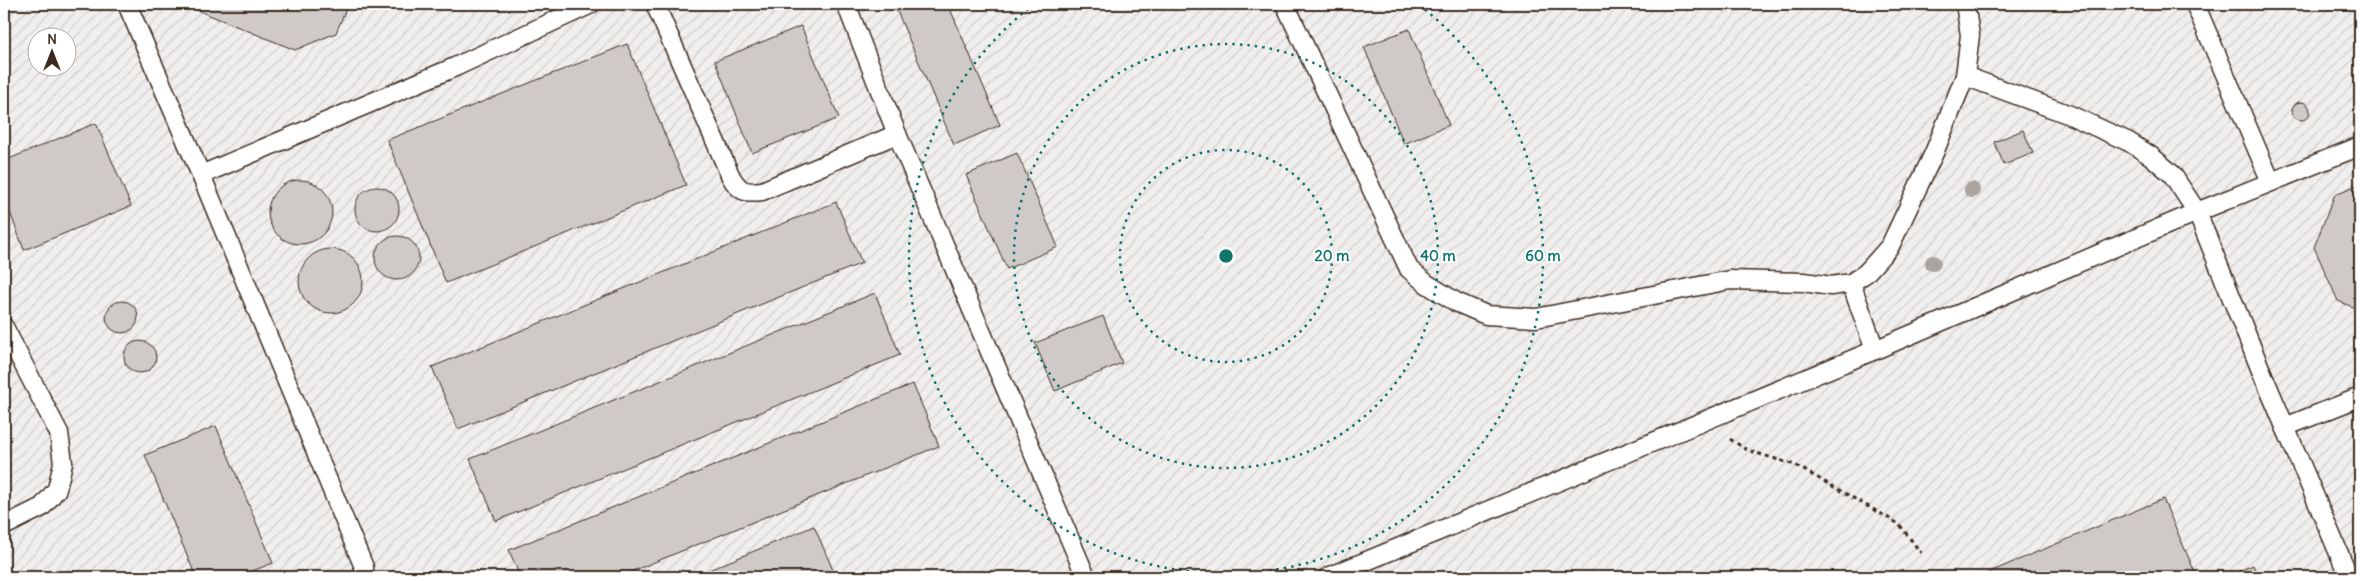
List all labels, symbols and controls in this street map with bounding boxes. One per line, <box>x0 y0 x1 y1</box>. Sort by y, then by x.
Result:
north arrow <box>28 28 78 78</box>
text: N <box>47 30 57 48</box>
text: 20 m <box>1315 246 1349 265</box>
text: 40 m <box>1420 246 1456 265</box>
text: 60 m <box>1525 246 1561 265</box>
centre of rings <box>1217 247 1235 265</box>

